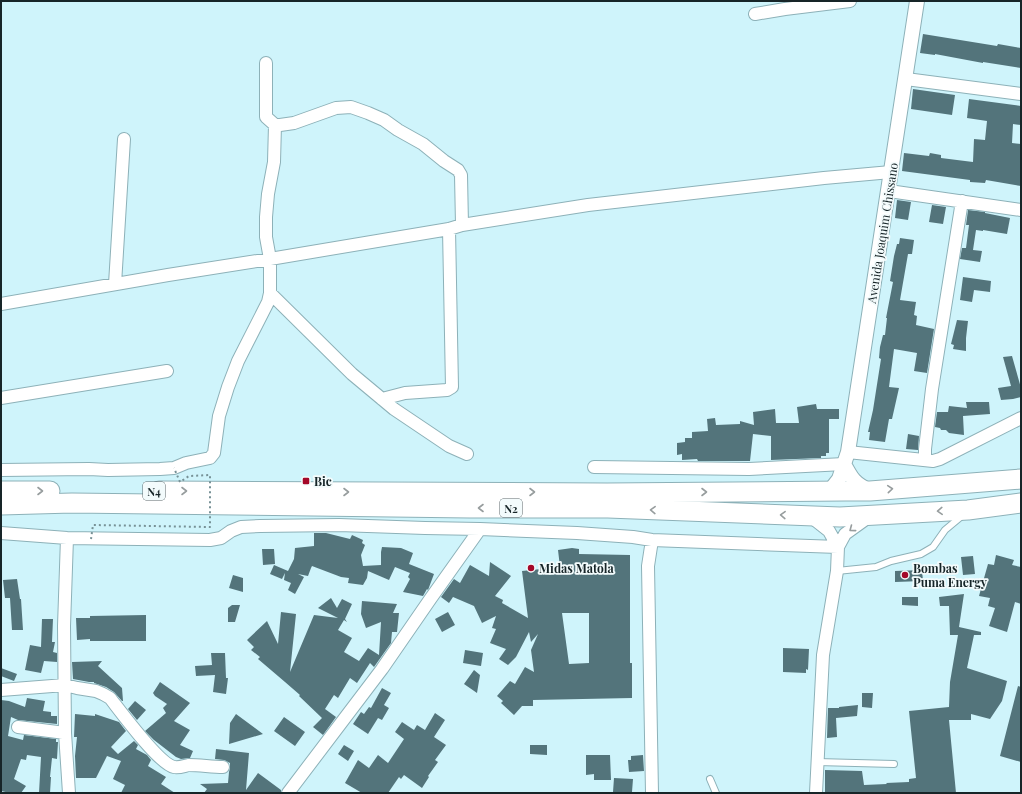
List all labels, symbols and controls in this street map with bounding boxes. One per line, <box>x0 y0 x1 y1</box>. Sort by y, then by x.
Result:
street label: Avenida Joaquim Chissano <box>863 161 901 306</box>
place label: Bic <box>314 473 332 489</box>
marker: Bic <box>301 476 311 486</box>
road number: N4 <box>143 482 165 500</box>
one-way arrow <box>887 485 893 494</box>
one-way arrow <box>37 487 43 495</box>
one-way arrow <box>181 487 187 495</box>
one-way arrow <box>343 488 349 496</box>
one-way arrow <box>529 488 535 496</box>
one-way arrow <box>701 488 707 496</box>
road number: N2 <box>500 499 522 517</box>
one-way arrow <box>478 504 484 512</box>
one-way arrow <box>650 506 656 514</box>
one-way arrow <box>937 507 943 516</box>
one-way arrow <box>780 511 786 519</box>
one-way arrow <box>849 525 856 532</box>
place label: Midas Matola <box>539 560 614 576</box>
place label: Bombas Puma Energy <box>913 560 988 590</box>
marker: Midas Matola <box>526 563 536 573</box>
marker: Bombas Puma Energy <box>900 570 910 580</box>

